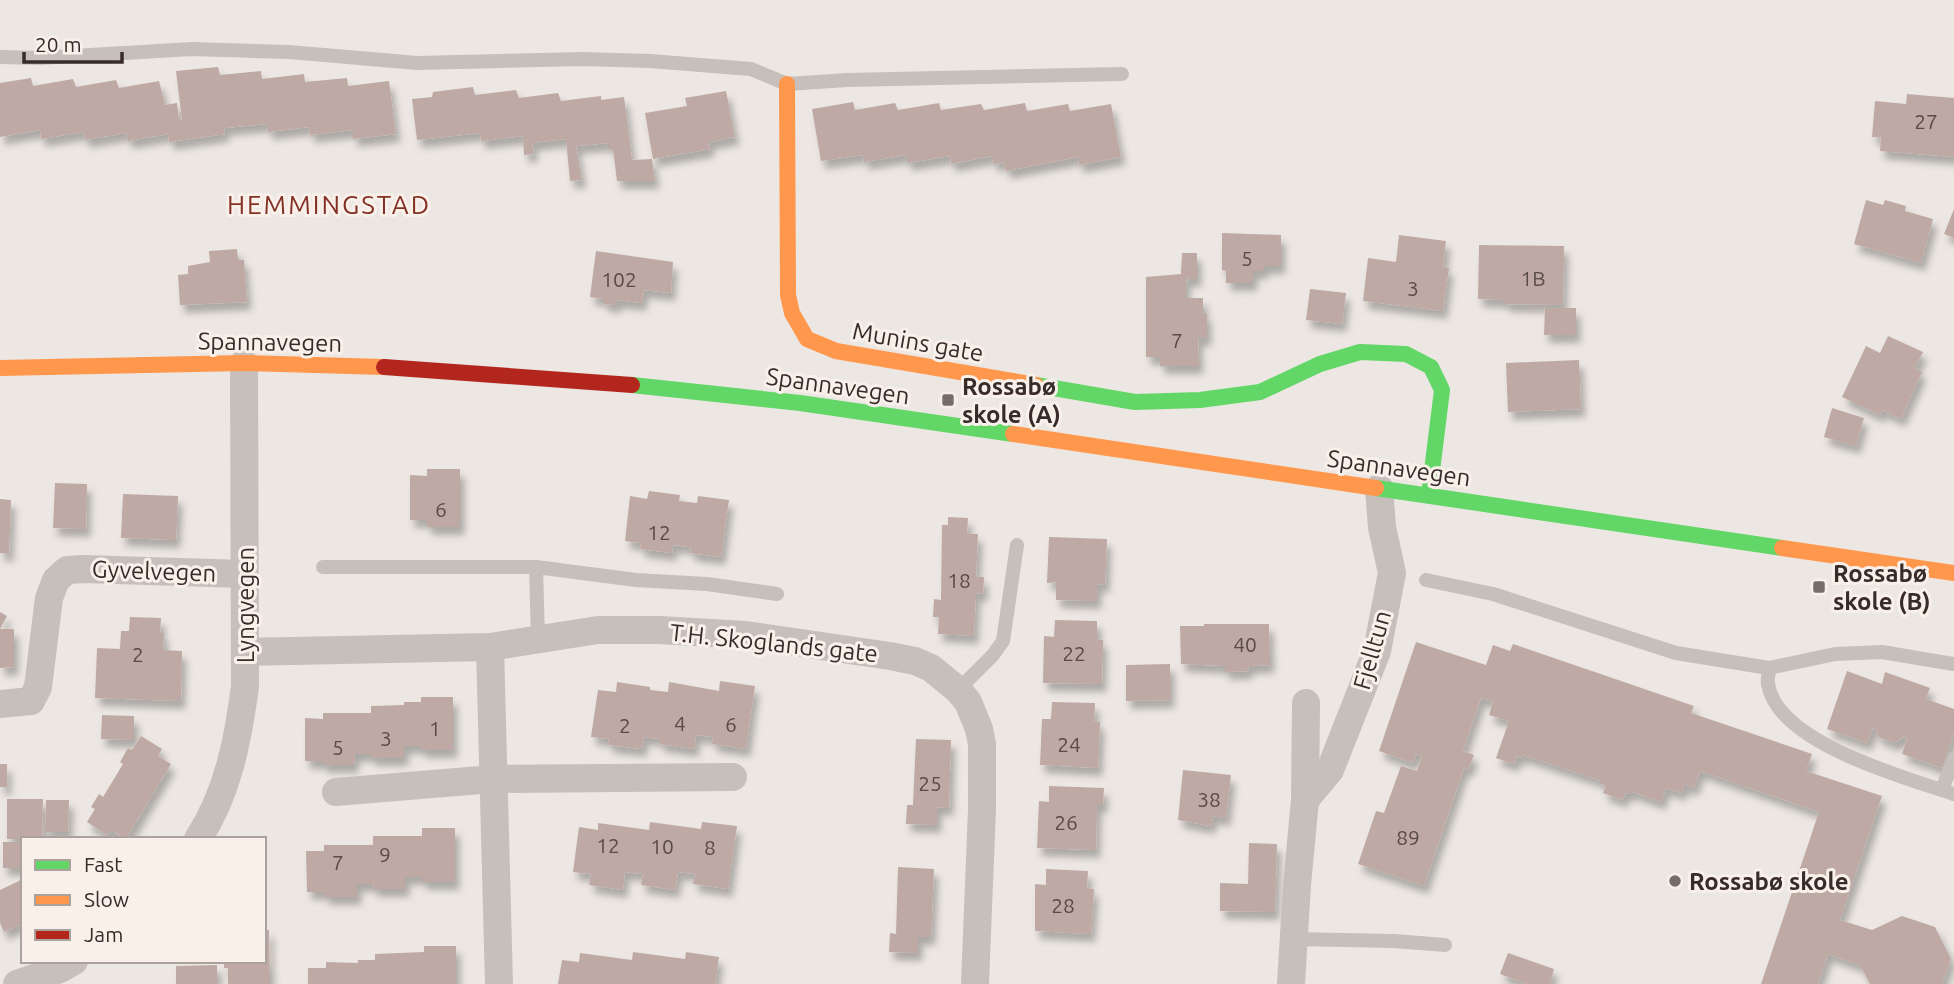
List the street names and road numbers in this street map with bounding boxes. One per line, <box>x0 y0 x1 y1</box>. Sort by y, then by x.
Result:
street label: Munins gate <box>850 317 986 367</box>
street label: Spannavegen <box>198 327 342 357</box>
street label: Spannavegen <box>765 363 911 409</box>
street label: Spannavegen <box>1326 445 1472 491</box>
street label: Lyngvegen <box>232 547 259 663</box>
street label: Gyvelvegen <box>91 555 217 587</box>
street label: Fjelltun <box>1348 607 1396 693</box>
street label: T.H. Skoglands gate <box>669 619 879 667</box>

